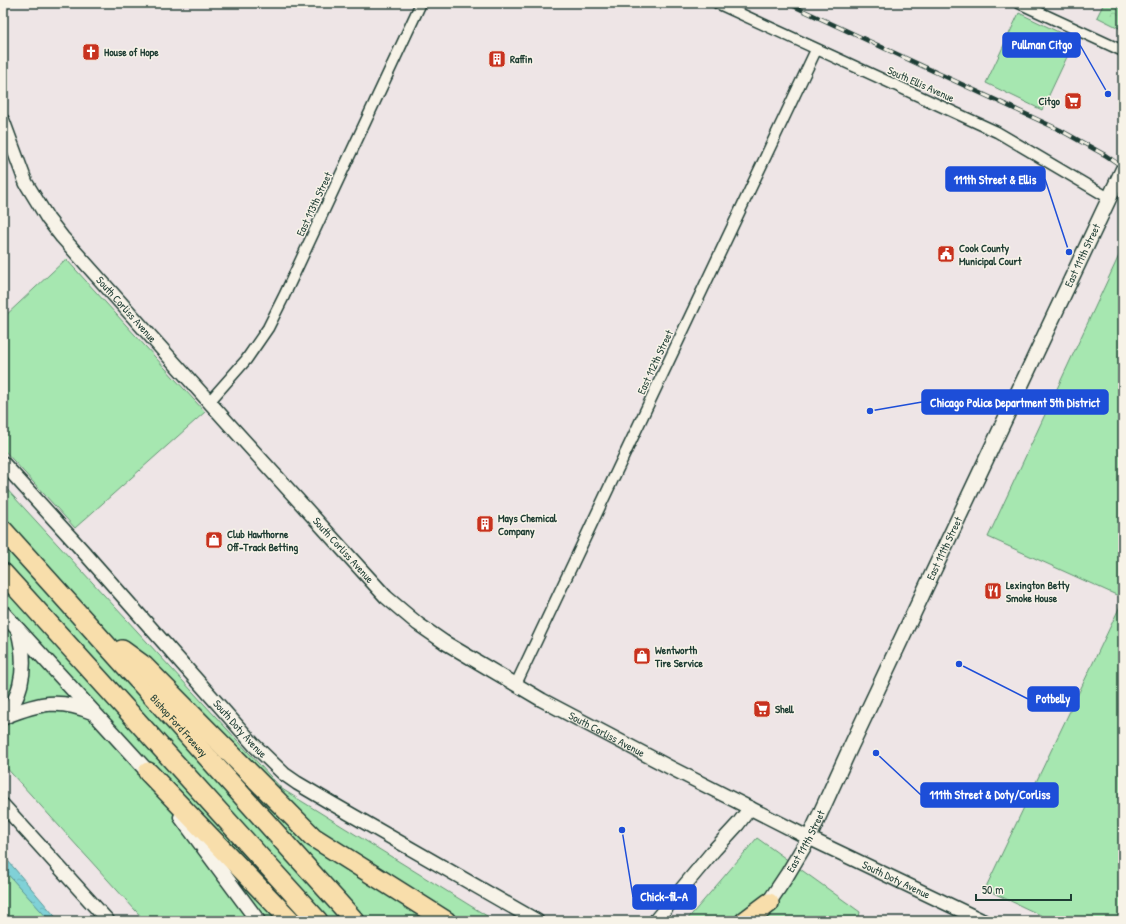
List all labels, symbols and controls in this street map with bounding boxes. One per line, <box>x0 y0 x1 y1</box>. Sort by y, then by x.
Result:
callout: Pullman Citgo <box>1003 33 1080 57</box>
text: Pullman Citgo <box>1012 36 1072 54</box>
church icon: House of Hope <box>81 42 101 62</box>
place label: House of Hope <box>104 45 159 60</box>
building icon: Raffin <box>487 49 507 69</box>
place label: Raffin <box>510 52 533 66</box>
street label: South Ellis Avenue <box>885 63 957 105</box>
supermarket icon: Citgo <box>1063 91 1083 111</box>
place label: Citgo <box>1038 94 1061 109</box>
callout: 111th Street & Ellis <box>946 167 1045 191</box>
street label: East 113th Street <box>293 170 335 238</box>
text: 111th Street & Ellis <box>954 171 1037 188</box>
street label: East 111th Street <box>1061 221 1103 289</box>
place label: Cook County Municipal Court <box>959 241 1023 269</box>
public building icon: Cook County Municipal Court <box>936 244 956 264</box>
street label: South Corliss Avenue <box>93 273 160 346</box>
street label: East 112th Street <box>634 327 676 396</box>
callout: Chicago Police Department 5th District <box>922 390 1108 414</box>
text: Chicago Police Department 5th District <box>930 394 1101 412</box>
place label: Mays Chemical Company <box>498 511 558 539</box>
street label: South Corliss Avenue <box>310 514 377 586</box>
building icon: Mays Chemical Company <box>475 514 495 534</box>
street label: East 111th Street <box>923 514 965 582</box>
place label: Club Hawthorne Off-Track Betting <box>227 527 298 555</box>
shop icon: Club Hawthorne Off-Track Betting <box>204 530 224 550</box>
place label: Lexington Betty Smoke House <box>1006 578 1070 605</box>
restaurant icon: Lexington Betty Smoke House <box>983 581 1003 601</box>
place label: Wentworth Tire Service <box>654 643 704 670</box>
shop icon: Wentworth Tire Service <box>632 646 652 666</box>
callout: Potbelly <box>1028 687 1079 711</box>
text: Potbelly <box>1036 690 1070 708</box>
street label: Bishop Ford Freeway <box>147 691 211 760</box>
street label: South Doty Avenue <box>210 697 270 761</box>
supermarket icon: Shell <box>752 699 772 719</box>
place label: Shell <box>775 702 795 716</box>
street label: South Corliss Avenue <box>566 708 648 760</box>
callout: 111th Street & Doty/Corliss <box>921 783 1058 807</box>
text: 111th Street & Doty/Corliss <box>930 786 1051 804</box>
street label: East 111th Street <box>783 808 828 875</box>
street label: South Doty Avenue <box>860 857 933 902</box>
scale bar <box>976 876 1071 902</box>
text: 50 m <box>982 881 1003 898</box>
callout: Chick-fil-A <box>633 885 696 909</box>
text: Chick-fil-A <box>640 888 688 905</box>

